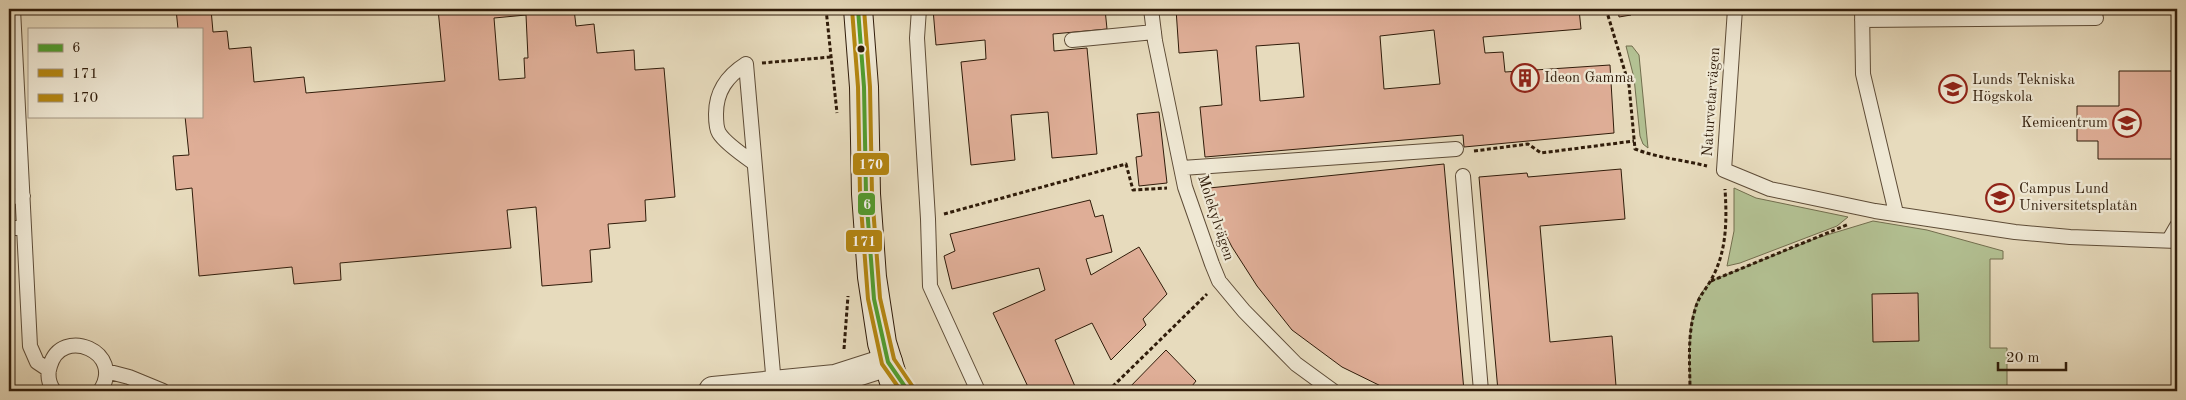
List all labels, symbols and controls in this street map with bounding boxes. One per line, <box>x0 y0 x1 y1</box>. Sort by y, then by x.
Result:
legend <box>28 28 202 118</box>
text: 6 <box>72 41 81 56</box>
unlabelled marker <box>856 44 866 54</box>
street label: Naturvetarvägen <box>1701 47 1723 157</box>
building icon: Ideon Gamma <box>1510 63 1540 93</box>
text: 171 <box>72 67 98 82</box>
place label: Ideon Gamma <box>1544 71 1634 86</box>
place label: Lunds Tekniska Högskola <box>1972 73 2076 105</box>
school or university icon: Lunds Tekniska Högskola <box>1938 74 1968 104</box>
text: 170 <box>72 91 98 106</box>
school or university icon: Kemicentrum <box>2112 108 2142 138</box>
place label: Kemicentrum <box>2021 116 2108 131</box>
line badge: 170 <box>852 152 890 176</box>
text: 170 <box>859 158 883 172</box>
street label: Molekylvägen <box>1194 173 1236 263</box>
place label: Campus Lund Universitetsplatån <box>2019 182 2138 214</box>
school or university icon: Campus Lund Universitetsplatån <box>1985 183 2015 213</box>
line badge: 6 <box>857 192 876 216</box>
text: 6 <box>863 198 871 212</box>
line badge: 171 <box>845 229 883 253</box>
text: 171 <box>852 235 876 249</box>
scale bar <box>1998 340 2066 372</box>
text: 20 m <box>2006 351 2040 366</box>

